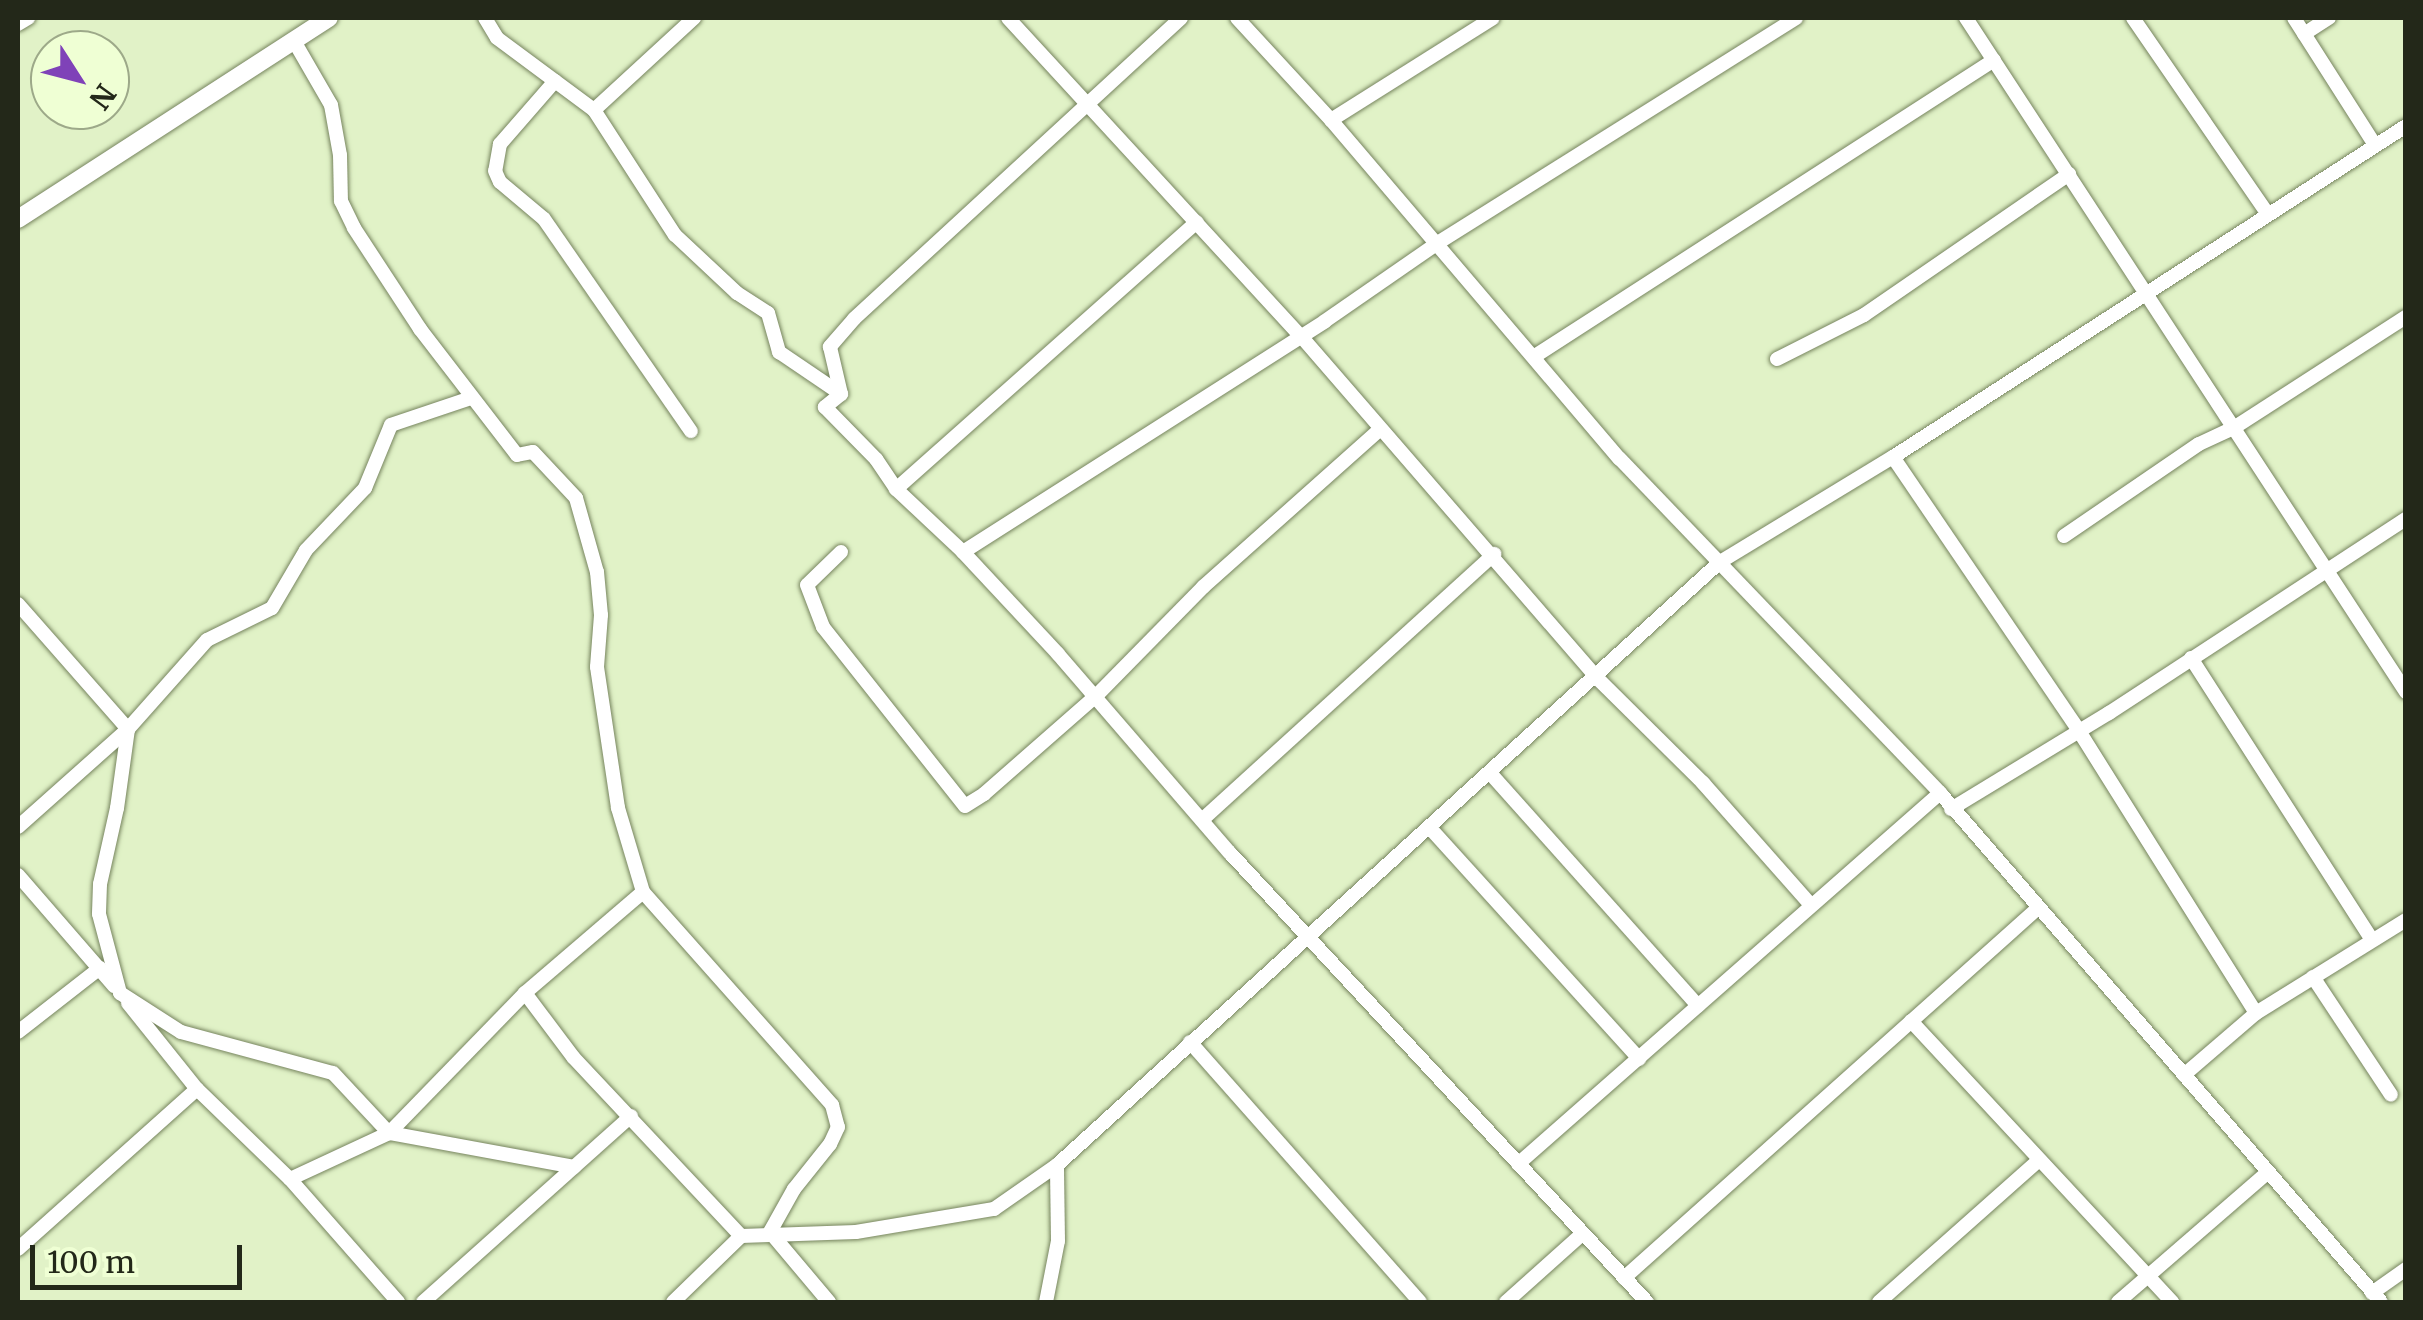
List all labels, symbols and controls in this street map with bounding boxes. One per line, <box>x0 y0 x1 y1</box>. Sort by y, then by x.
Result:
north arrow <box>30 30 130 130</box>
text: N <box>82 77 124 116</box>
scale bar <box>35 1225 248 1287</box>
text: 100 m <box>47 1243 135 1281</box>

